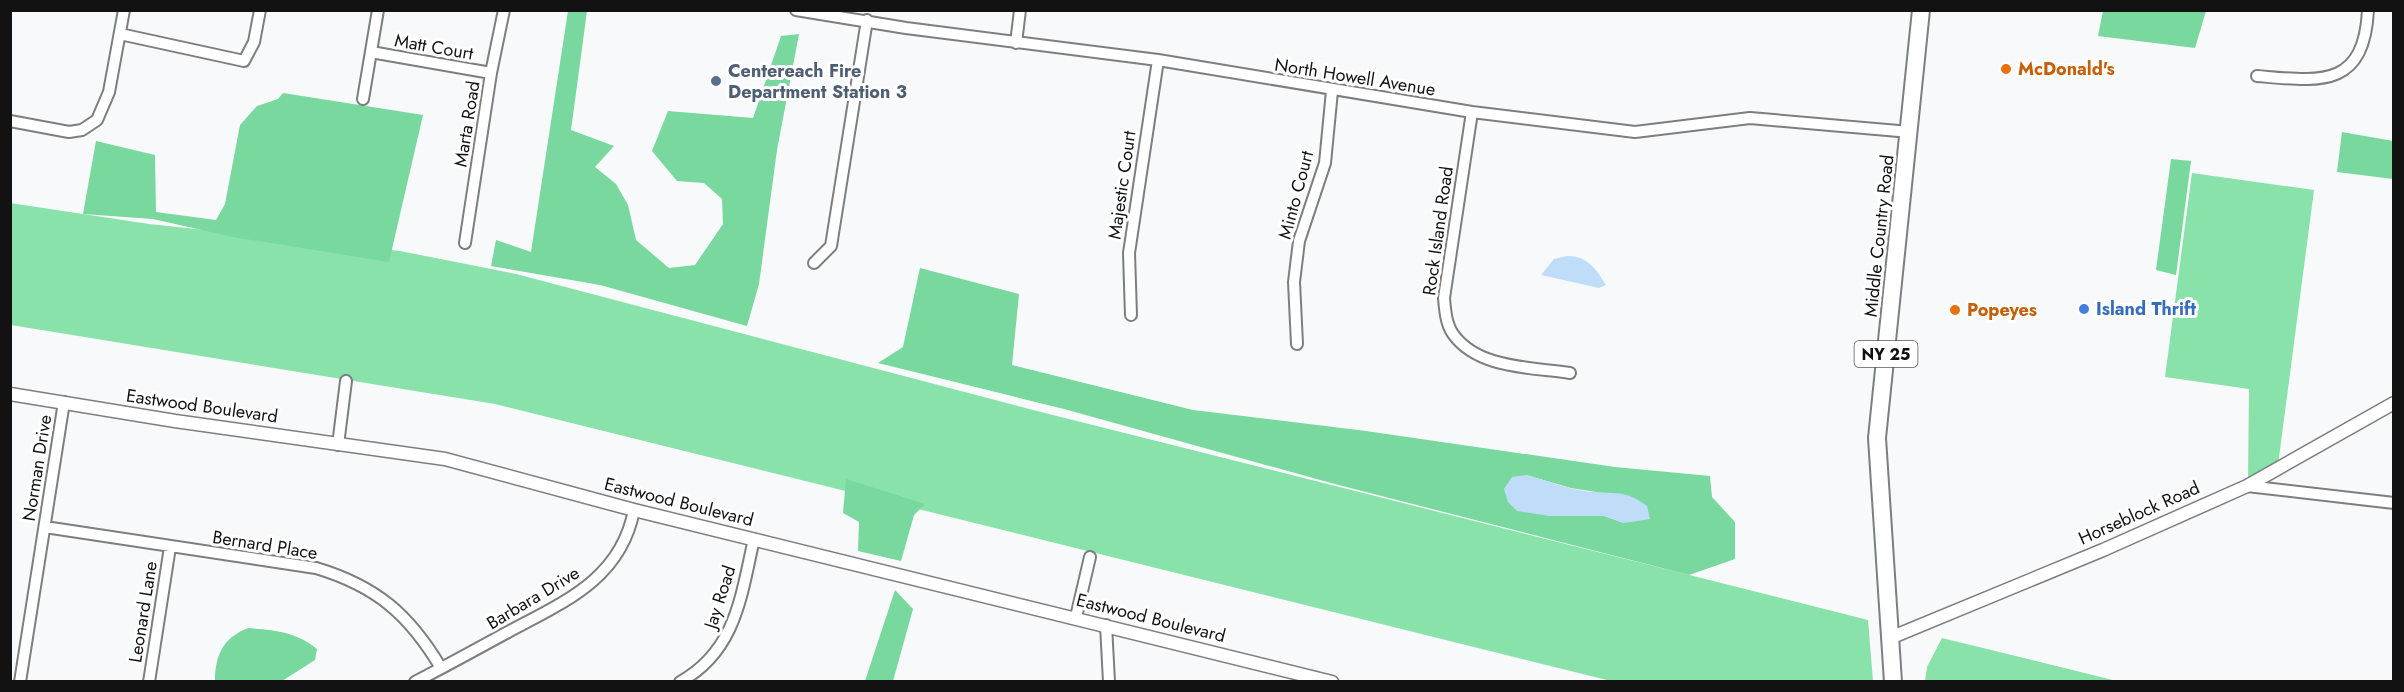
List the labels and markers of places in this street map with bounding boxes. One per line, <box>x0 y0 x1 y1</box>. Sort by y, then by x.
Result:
place label: McDonald's <box>2018 56 2115 82</box>
place label: Centereach Fire Department Station 3 <box>728 58 907 105</box>
marker: McDonald's <box>1999 62 2013 76</box>
marker: Centereach Fire Department Station 3 <box>709 74 723 88</box>
place label: Island Thrift <box>2096 296 2196 322</box>
place label: Popeyes <box>1967 297 2037 323</box>
marker: Island Thrift <box>2077 302 2091 316</box>
marker: Popeyes <box>1948 303 1962 317</box>

